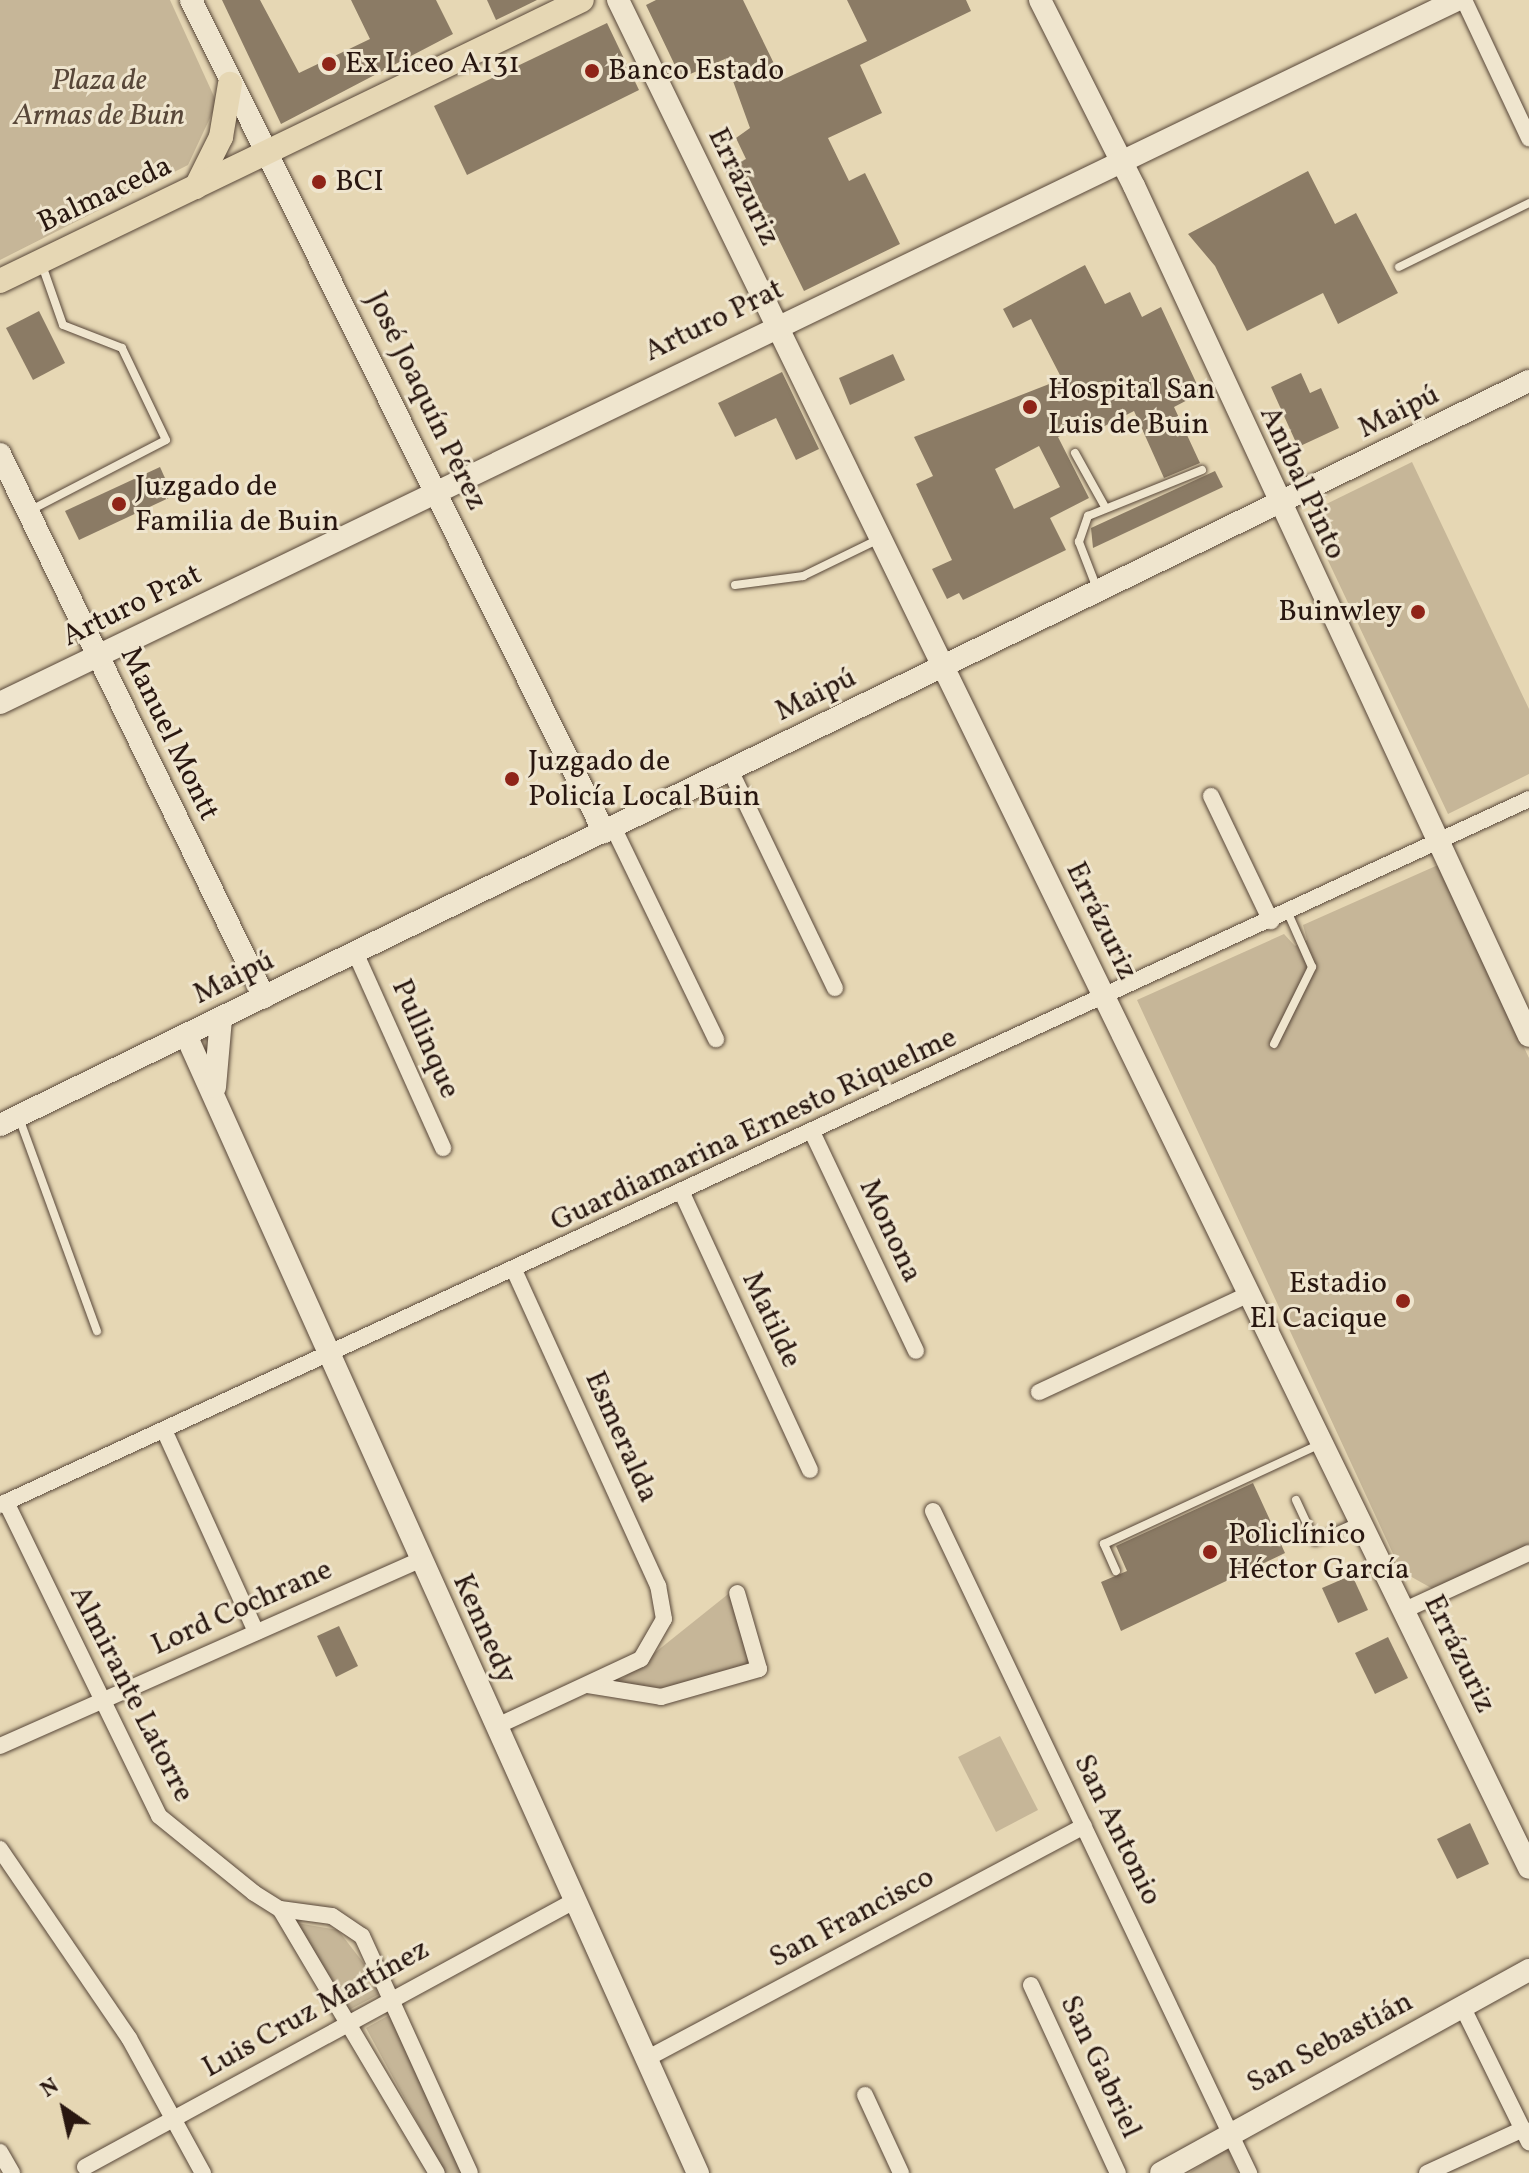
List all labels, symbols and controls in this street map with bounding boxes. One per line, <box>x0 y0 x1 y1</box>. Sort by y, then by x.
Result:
place label: Ex Liceo A131 <box>345 46 520 82</box>
place label: Banco Estado <box>608 53 784 89</box>
marker: Ex Liceo A131 <box>320 55 338 73</box>
marker: Banco Estado <box>583 62 601 80</box>
park label: Plaza de Armas de Buin <box>13 63 185 134</box>
street label: Errázuriz <box>699 122 787 252</box>
street label: Balmaceda <box>32 148 178 242</box>
place label: BCI <box>335 164 384 200</box>
marker: BCI <box>310 173 328 191</box>
street label: Arturo Prat <box>638 272 790 370</box>
street label: José Joaquín Pérez <box>357 286 495 516</box>
place label: Hospital San Luis de Buin <box>1048 372 1215 442</box>
street label: Maipú <box>1352 377 1446 447</box>
marker: Hospital San Luis de Buin <box>1019 396 1041 418</box>
street label: Aníbal Pinto <box>1251 401 1353 565</box>
place label: Juzgado de Familia de Buin <box>135 469 339 540</box>
marker: Juzgado de Familia de Buin <box>110 495 128 513</box>
street label: Arturo Prat <box>56 557 208 655</box>
place label: Buinwley <box>1278 594 1402 630</box>
marker: Buinwley <box>1409 603 1427 621</box>
street label: Manuel Montt <box>111 641 227 827</box>
street label: Maipú <box>769 660 863 730</box>
place label: Juzgado de Policía Local Buin <box>528 744 760 814</box>
marker: Juzgado de Policía Local Buin <box>503 770 521 788</box>
street label: Errázuriz <box>1057 856 1145 986</box>
street label: Maipú <box>187 943 281 1013</box>
street label: Pullinque <box>383 974 467 1104</box>
street label: Guardiamarina Ernesto Riquelme <box>545 1020 963 1240</box>
street label: Monona <box>850 1174 930 1288</box>
street label: Matilde <box>733 1266 809 1374</box>
place label: Estadio El Cacique <box>1250 1266 1387 1336</box>
marker: Estadio El Cacique <box>1394 1292 1412 1310</box>
street label: Esmeralda <box>576 1366 666 1508</box>
place label: Policlínico Héctor García <box>1228 1517 1410 1588</box>
marker: Policlínico Héctor García <box>1199 1541 1221 1563</box>
street label: Lord Cochrane <box>146 1552 338 1664</box>
street label: Kennedy <box>444 1568 524 1690</box>
street label: Almirante Latorre <box>61 1580 201 1808</box>
street label: Errázuriz <box>1415 1589 1503 1719</box>
street label: San Antonio <box>1065 1749 1169 1911</box>
street label: San Francisco <box>763 1860 941 1976</box>
street label: Luis Cruz Martínez <box>196 1932 436 2086</box>
street label: San Sebastián <box>1241 1984 1419 2102</box>
street label: San Gabriel <box>1051 1990 1149 2144</box>
north arrow <box>24 2069 104 2149</box>
text: N <box>35 2071 66 2106</box>

